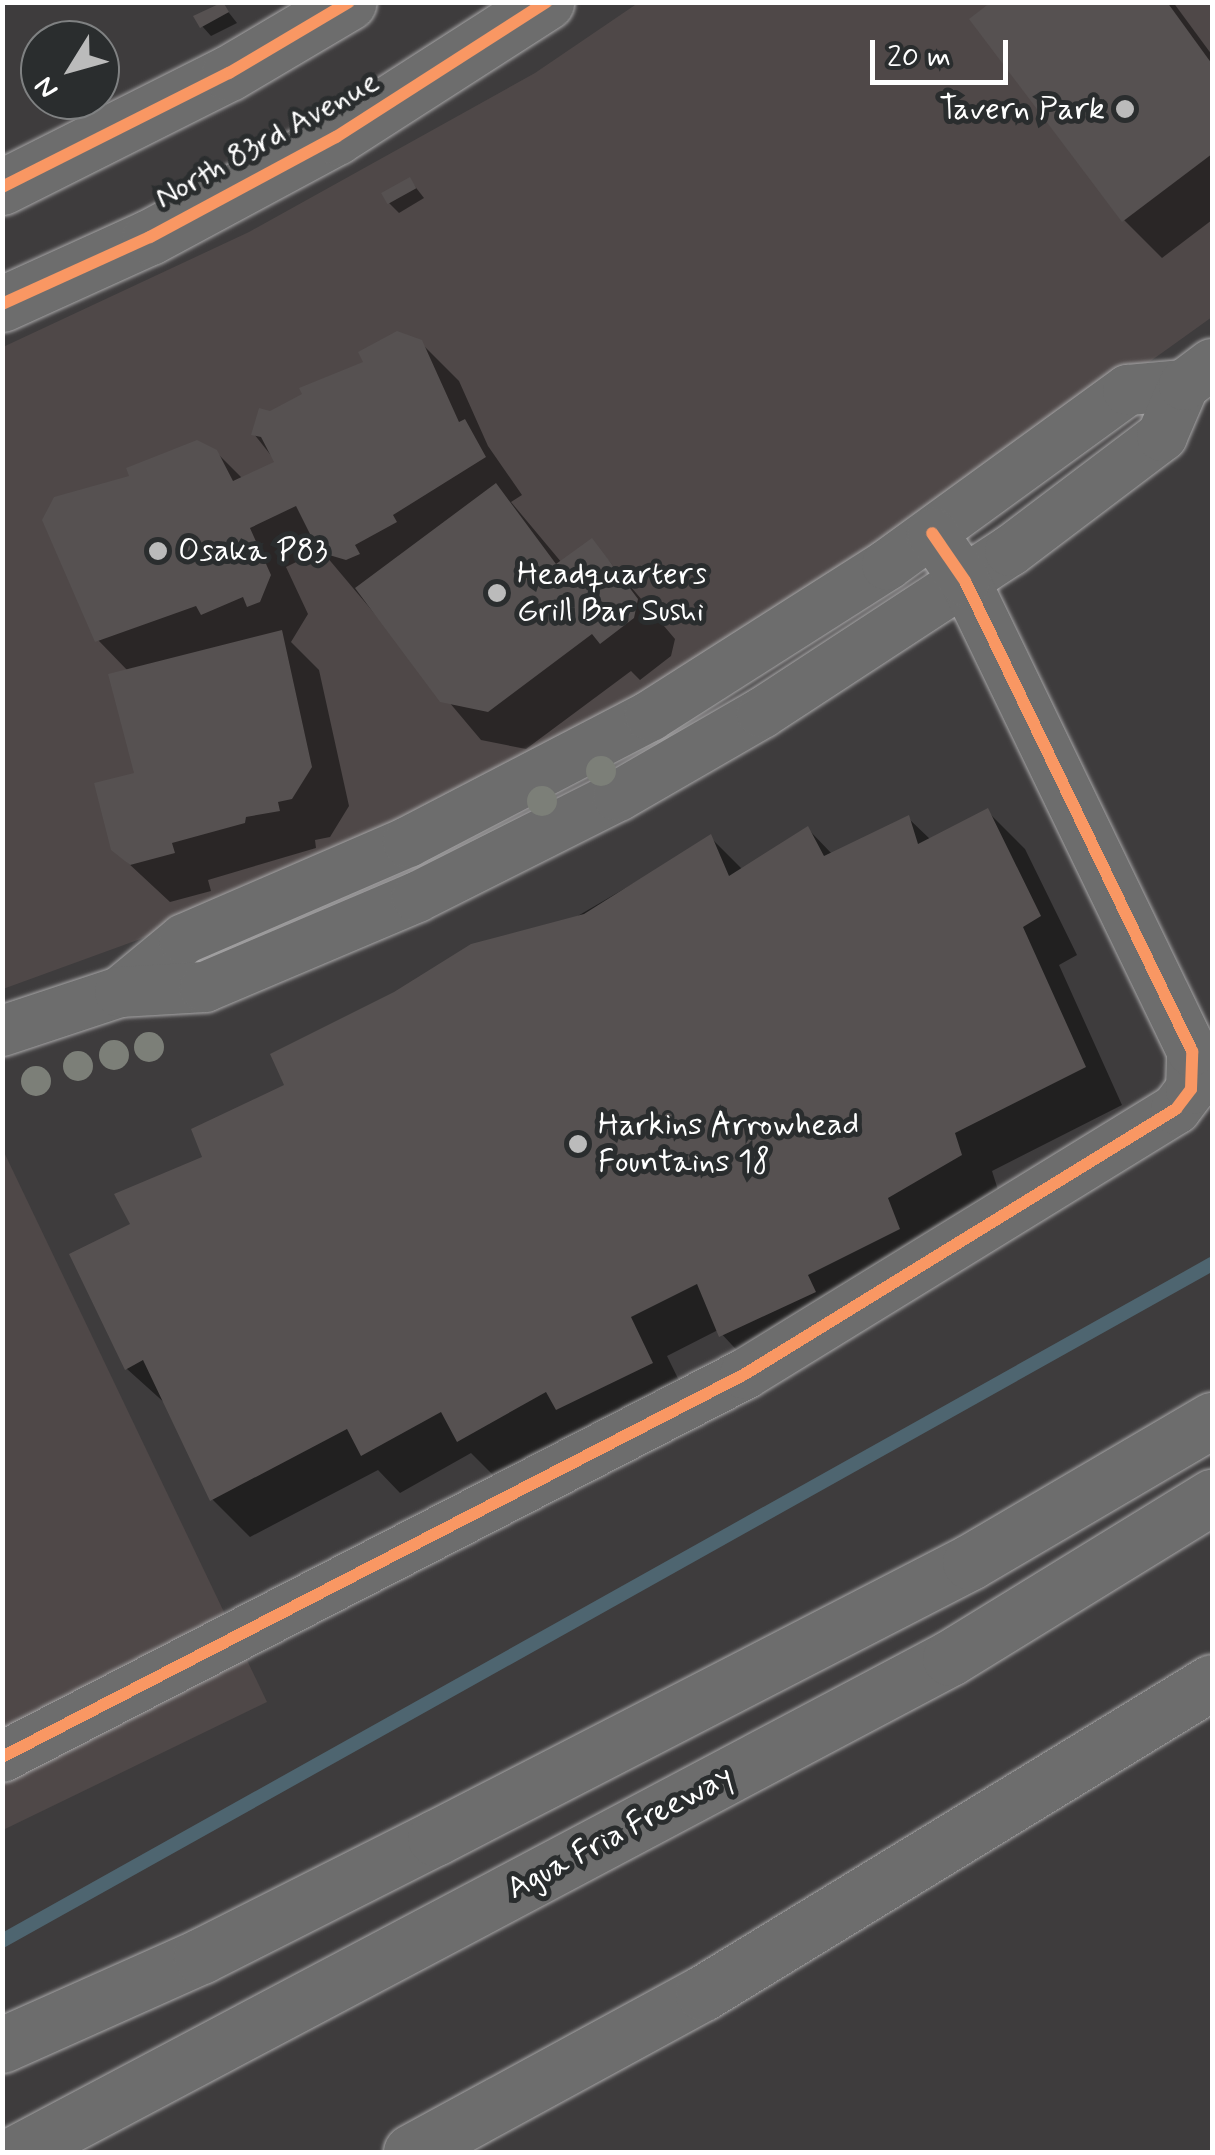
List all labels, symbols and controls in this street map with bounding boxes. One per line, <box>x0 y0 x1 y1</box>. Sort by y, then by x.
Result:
north arrow <box>20 20 120 120</box>
scale bar <box>875 20 1012 82</box>
text: 20 m <box>887 38 951 77</box>
street label: North 83rd Avenue <box>147 62 387 218</box>
text: N <box>27 69 68 106</box>
place label: Tavern Park <box>942 90 1105 128</box>
marker: Tavern Park <box>1114 98 1136 120</box>
place label: Osaka P83 <box>178 532 326 570</box>
marker: Osaka P83 <box>147 540 169 562</box>
place label: Headquarters Grill Bar Sushi <box>517 556 707 631</box>
marker: Headquarters Grill Bar Sushi <box>486 582 508 604</box>
place label: Harkins Arrowhead Fountains 18 <box>598 1107 858 1182</box>
marker: Harkins Arrowhead Fountains 18 <box>567 1133 589 1155</box>
street label: Agua Fria Freeway <box>499 1757 741 1909</box>

